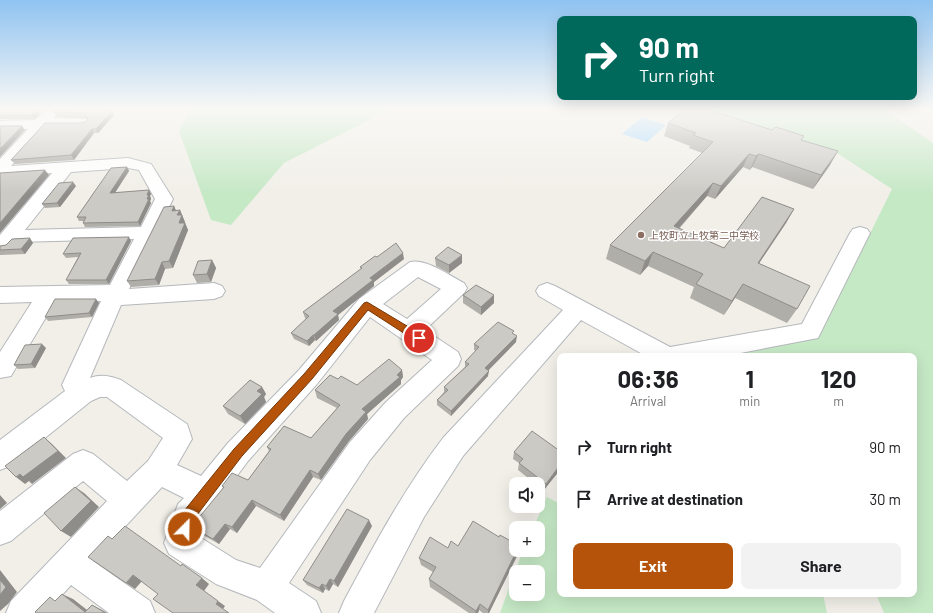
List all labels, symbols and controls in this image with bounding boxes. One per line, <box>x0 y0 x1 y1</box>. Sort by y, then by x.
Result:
text: 90 m <box>639 30 699 64</box>
icon: right <box>573 32 625 84</box>
text: Turn right <box>639 64 715 86</box>
place label: 上牧町立上牧第二中学校 <box>649 229 759 241</box>
marker: 上牧町立上牧第二中学校 <box>636 230 646 240</box>
pin <box>402 321 436 355</box>
icon: arrive <box>408 327 430 349</box>
text: 06:36 <box>618 364 679 393</box>
text: 1 <box>746 364 754 393</box>
text: 120 <box>821 364 856 393</box>
text: Arrival <box>630 393 666 409</box>
text: min <box>739 393 760 409</box>
text: m <box>833 393 844 409</box>
icon: right <box>573 436 595 458</box>
text: Turn right <box>607 438 672 456</box>
text: 90 m <box>869 438 901 456</box>
map controls <box>509 477 545 601</box>
button: sound <box>509 477 545 513</box>
icon: arrive <box>573 488 595 510</box>
text: Arrive at destination <box>607 490 743 508</box>
text: 30 m <box>869 490 901 508</box>
position arrow <box>164 508 206 550</box>
button: + <box>509 521 545 557</box>
button: Exit <box>573 543 733 589</box>
button: Share <box>741 543 901 589</box>
button: − <box>509 565 545 601</box>

